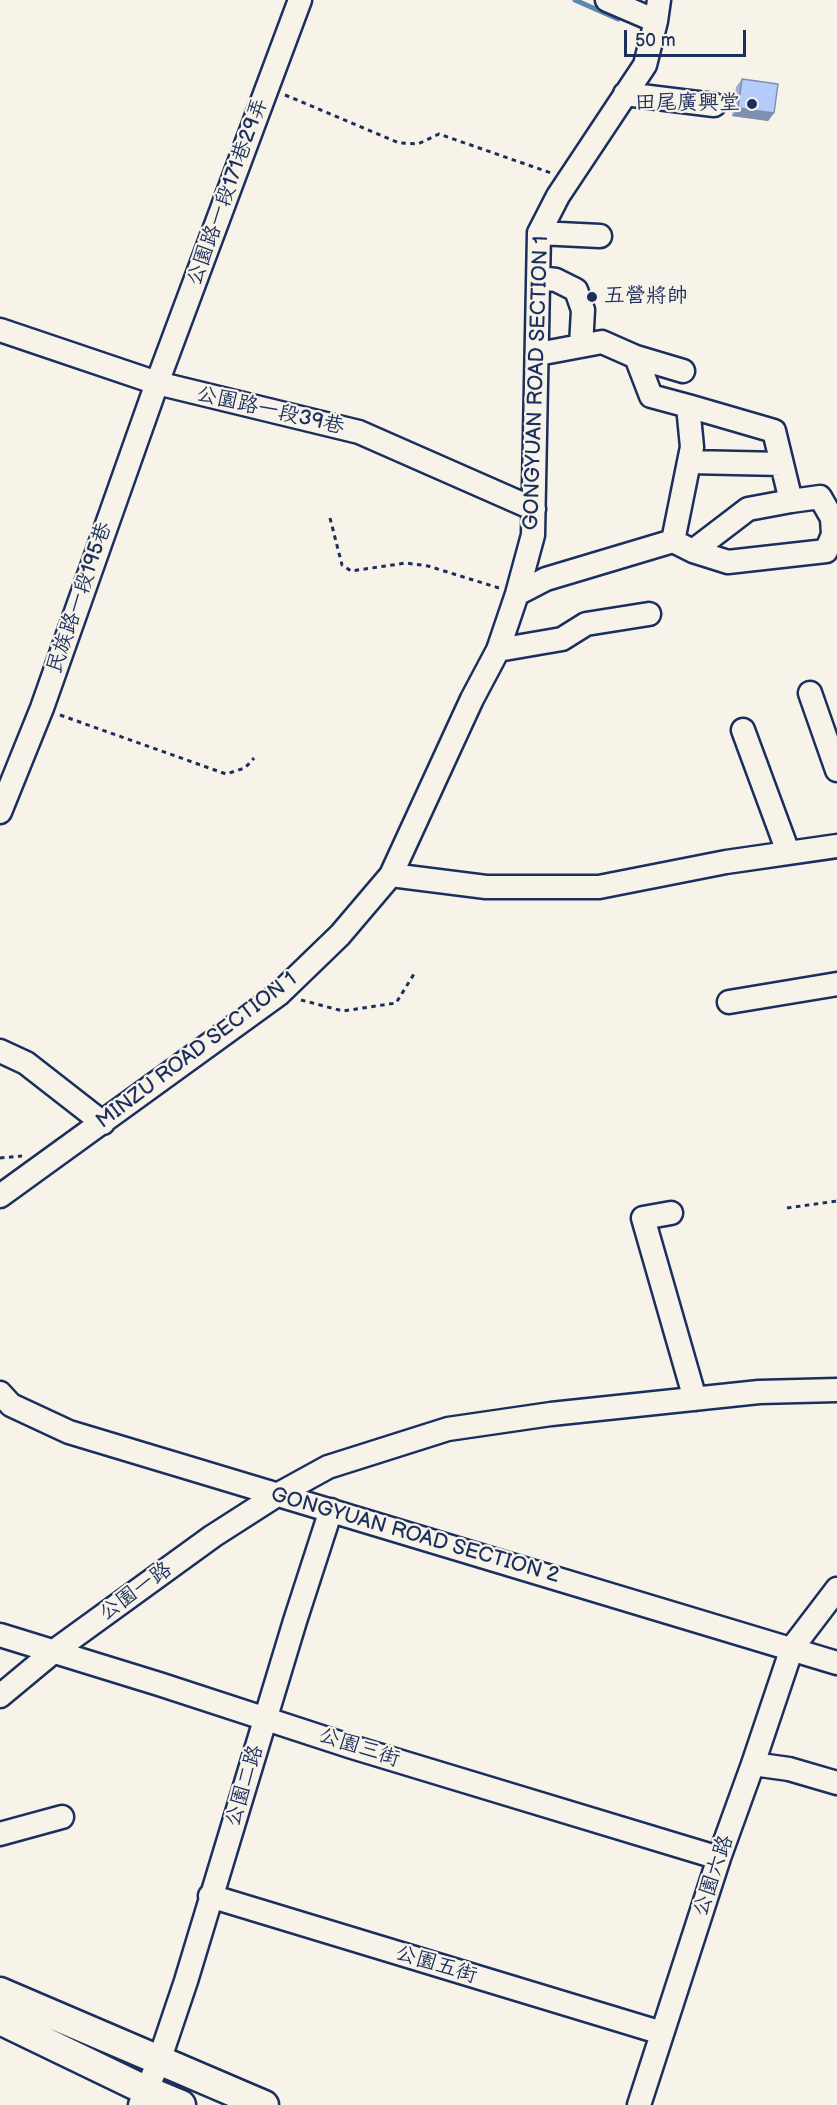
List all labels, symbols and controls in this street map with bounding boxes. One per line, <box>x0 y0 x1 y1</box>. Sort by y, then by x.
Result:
scale bar <box>627 18 748 56</box>
text: 50 m <box>635 30 676 51</box>
place label: 田尾廣興堂 <box>635 91 740 117</box>
street label: 公園路一段171巷29弄 <box>182 95 274 289</box>
marker: 田尾廣興堂 <box>745 97 759 111</box>
street label: GONGYUAN ROAD SECTION 1 <box>519 235 555 531</box>
place label: 五營將帥 <box>604 284 688 310</box>
marker: 五營將帥 <box>585 290 599 304</box>
street label: 公園路一段39巷 <box>194 382 346 440</box>
street label: 民族路一段195巷 <box>42 519 118 677</box>
street label: MINZU ROAD SECTION 1 <box>92 967 302 1135</box>
street label: GONGYUAN ROAD SECTION 2 <box>268 1483 562 1589</box>
street label: 公園一路 <box>95 1557 177 1627</box>
street label: 公園三街 <box>315 1723 403 1773</box>
street label: 公園二路 <box>221 1742 269 1830</box>
street label: 公園六路 <box>688 1832 740 1920</box>
street label: 公園五街 <box>392 1941 480 1989</box>

